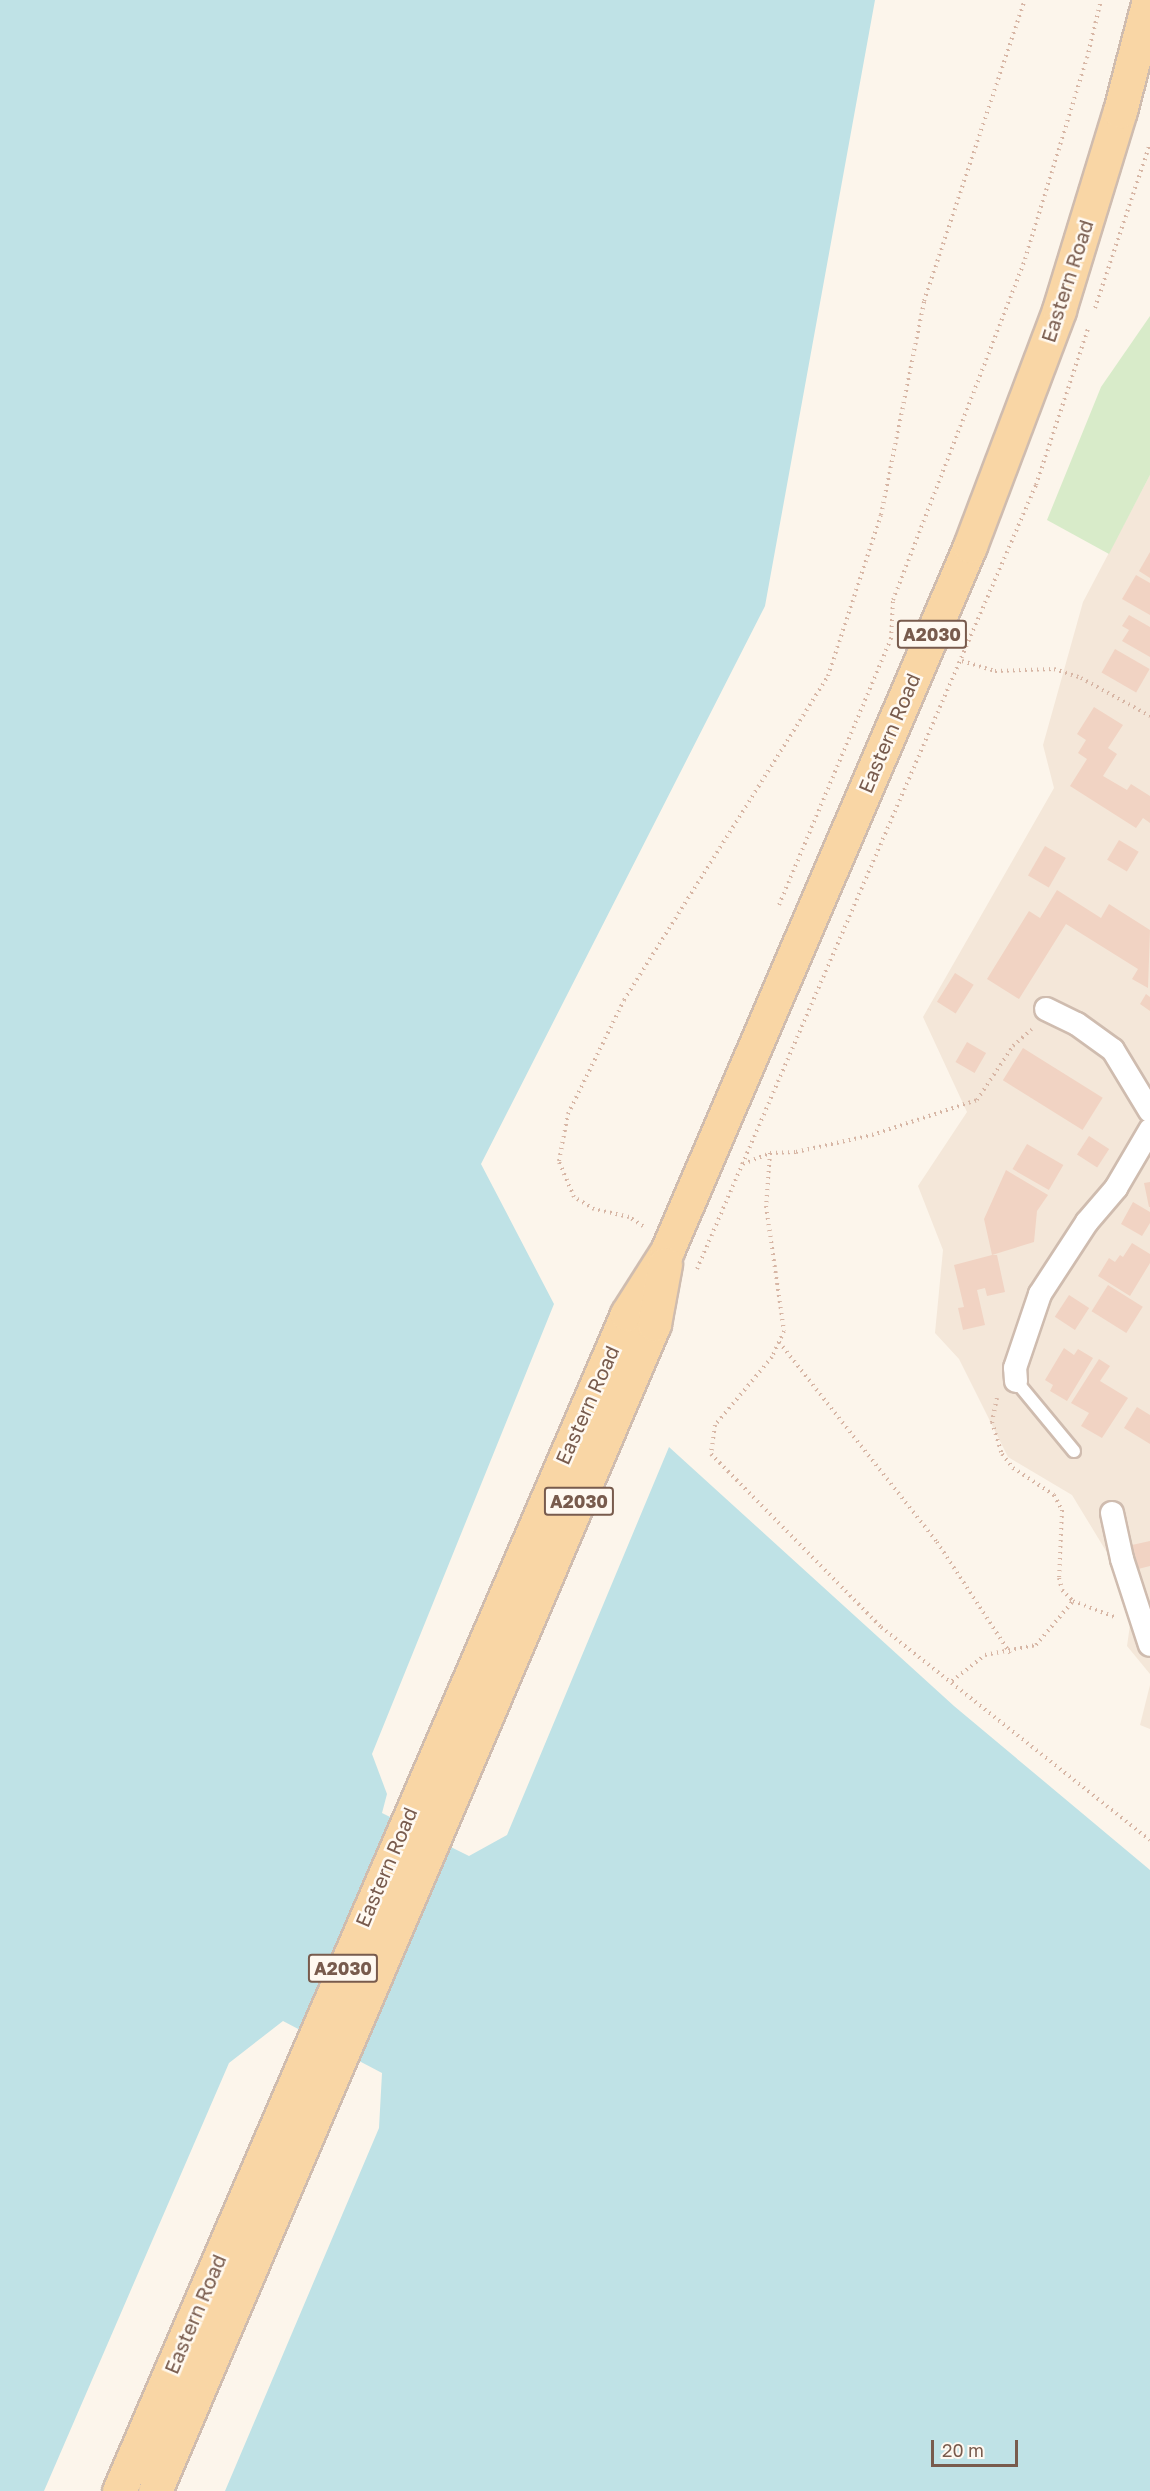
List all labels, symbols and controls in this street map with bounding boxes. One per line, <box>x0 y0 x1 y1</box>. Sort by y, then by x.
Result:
street label: Eastern Road <box>1036 217 1098 345</box>
road number: A2030 <box>896 619 968 649</box>
street label: Eastern Road <box>853 670 925 796</box>
street label: Eastern Road <box>550 1342 624 1468</box>
road number: A2030 <box>543 1486 615 1516</box>
street label: Eastern Road <box>350 1804 422 1930</box>
road number: A2030 <box>307 1953 379 1983</box>
street label: Eastern Road <box>159 2251 231 2377</box>
scale bar <box>934 2428 1021 2466</box>
text: 20 m <box>942 2439 984 2461</box>

